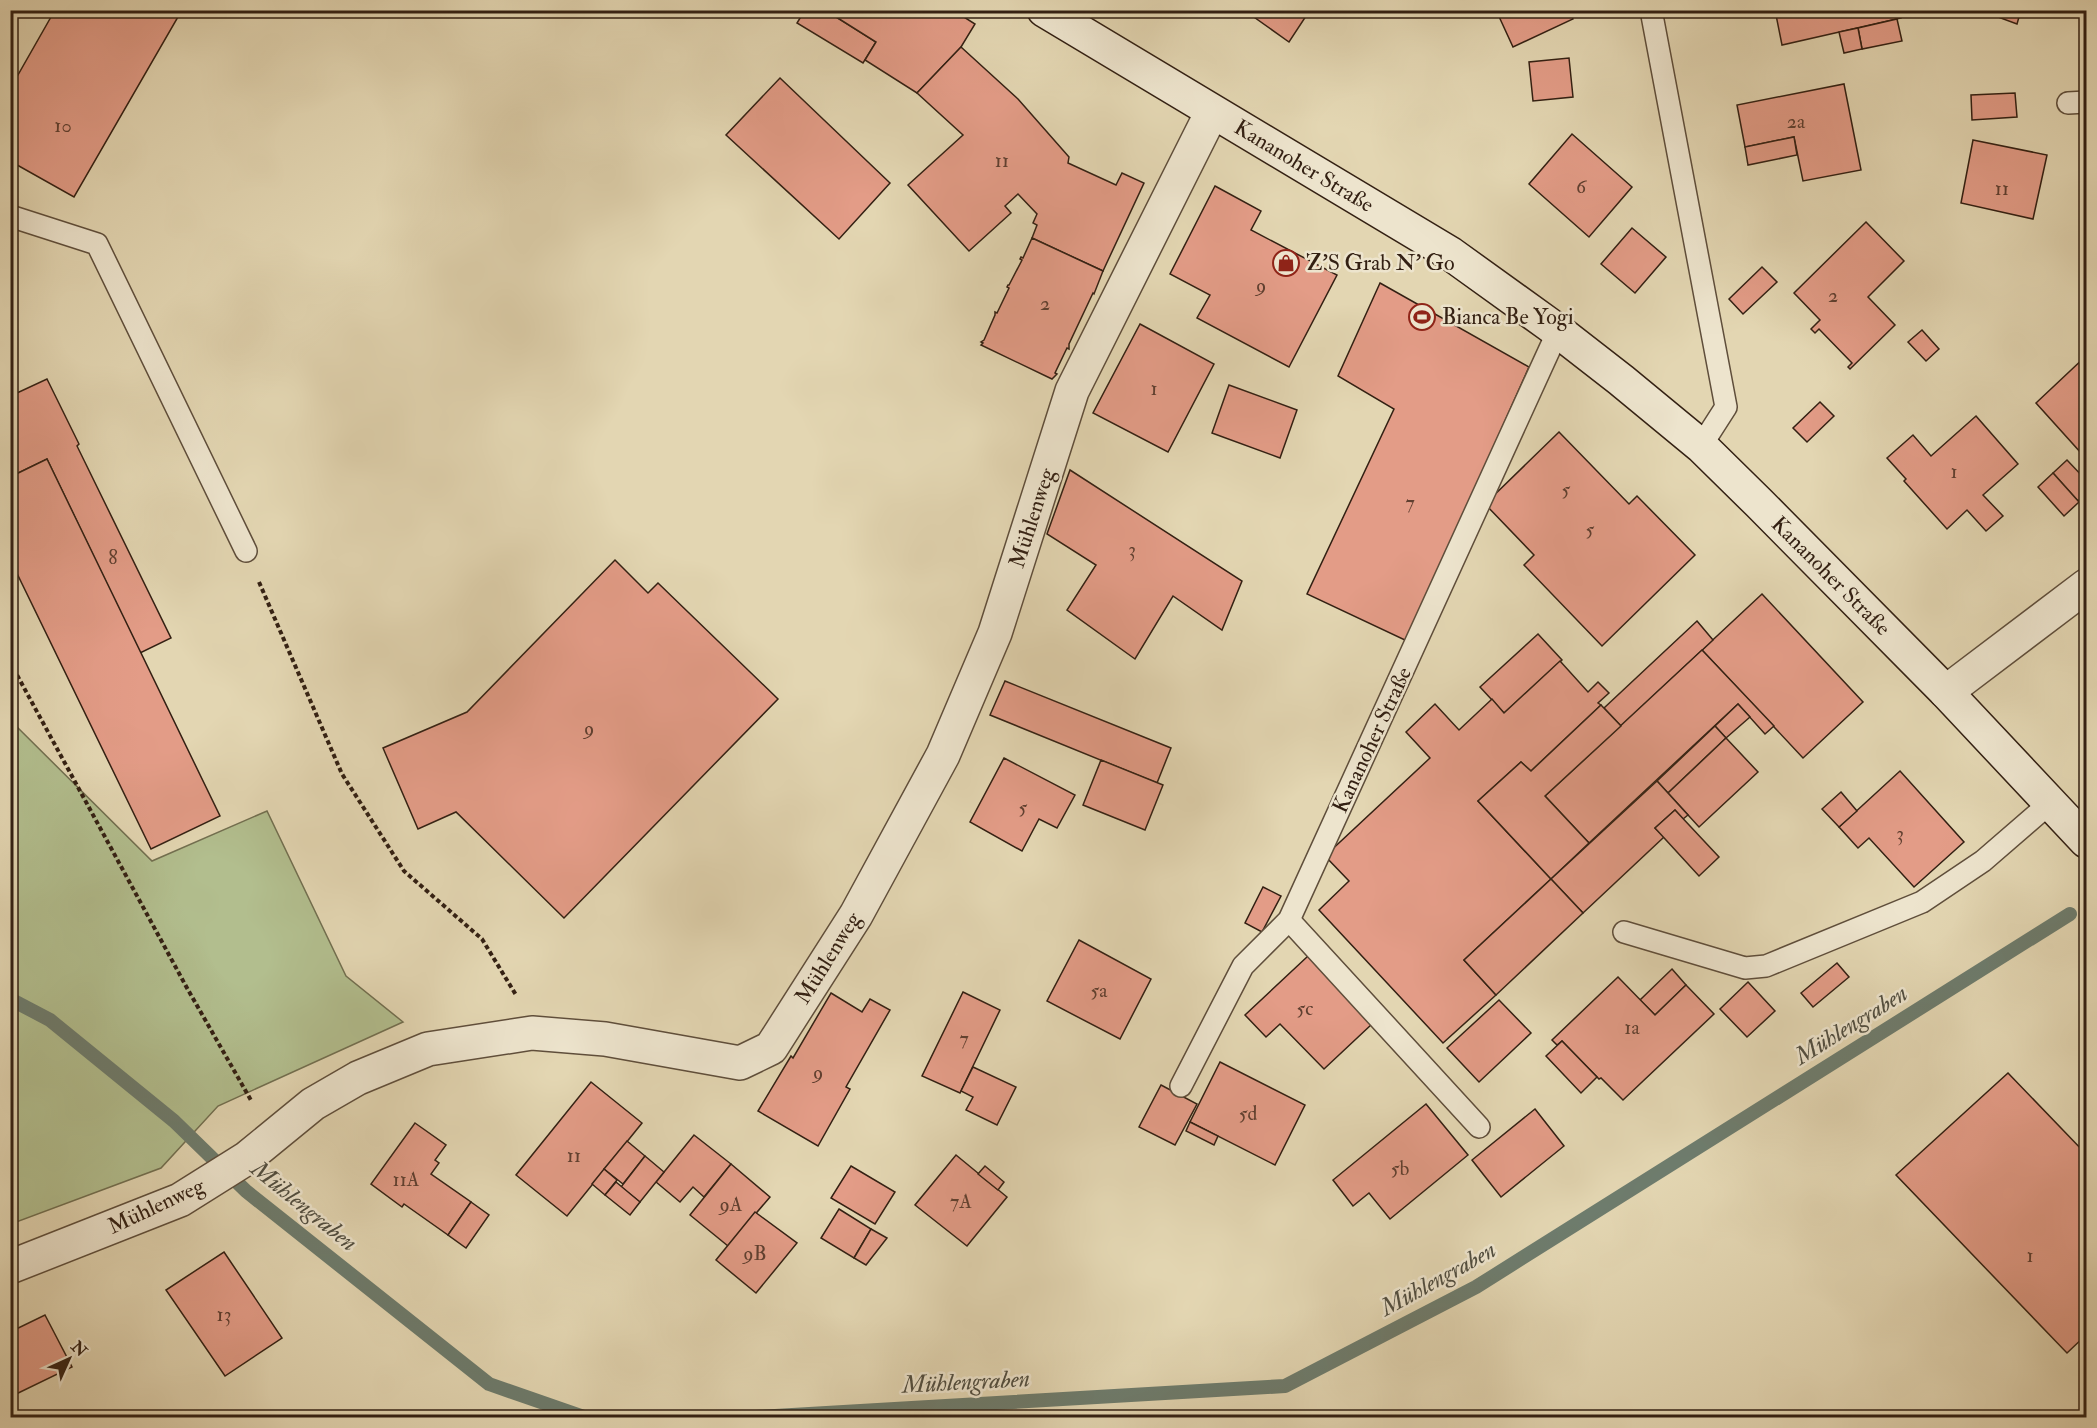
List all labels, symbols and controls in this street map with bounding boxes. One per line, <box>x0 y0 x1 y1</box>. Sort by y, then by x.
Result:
house number: 2a <box>1787 109 1806 134</box>
house number: 10 <box>54 113 72 138</box>
street label: Kananoher Straße <box>1229 113 1379 219</box>
house number: 11 <box>995 148 1009 173</box>
house number: 6 <box>1576 174 1587 199</box>
house number: 11 <box>1995 176 2009 201</box>
shop icon: Z'S Grab N' Go <box>1271 248 1301 278</box>
place label: Z'S Grab N' Go <box>1306 249 1455 277</box>
house number: 9 <box>1254 273 1266 298</box>
house number: 2 <box>1828 283 1838 308</box>
house number: 2 <box>1040 291 1050 316</box>
sports icon: Bianca Be Yogi <box>1407 302 1437 332</box>
place label: Bianca Be Yogi <box>1442 303 1574 331</box>
house number: 1 <box>1150 376 1158 401</box>
house number: 1 <box>1950 459 1958 484</box>
street label: Mühlenweg <box>1003 464 1062 571</box>
house number: 5 <box>1562 477 1571 502</box>
house number: 7 <box>1405 490 1415 515</box>
street label: Kananoher Straße <box>1765 510 1897 642</box>
house number: 5 <box>1586 517 1595 542</box>
house number: 3 <box>1128 537 1136 562</box>
house number: 8 <box>108 545 118 570</box>
street label: Kananoher Straße <box>1326 663 1418 817</box>
house number: 9 <box>582 716 594 741</box>
house number: 5 <box>1019 795 1028 820</box>
house number: 3 <box>1896 821 1904 846</box>
street label: Mühlenweg <box>789 906 868 1009</box>
house number: 5a <box>1090 978 1108 1003</box>
water label: Mühlengraben <box>1787 978 1913 1073</box>
house number: 5c <box>1297 996 1313 1021</box>
house number: 1a <box>1624 1015 1640 1040</box>
house number: 7 <box>959 1026 969 1051</box>
house number: 9 <box>811 1060 823 1085</box>
house number: 5d <box>1239 1101 1257 1126</box>
house number: 11 <box>567 1143 581 1168</box>
water label: Mühlengraben <box>243 1152 363 1258</box>
house number: 5b <box>1391 1156 1409 1181</box>
house number: 11A <box>393 1167 420 1192</box>
street label: Mühlenweg <box>103 1171 210 1240</box>
house number: 7A <box>950 1189 972 1214</box>
house number: 9A <box>718 1192 743 1217</box>
water label: Mühlengraben <box>1373 1234 1501 1325</box>
house number: 9B <box>741 1241 767 1266</box>
house number: 1 <box>2026 1243 2034 1268</box>
house number: 13 <box>217 1302 231 1327</box>
north arrow <box>39 1329 99 1389</box>
text: N <box>66 1336 92 1362</box>
water label: Mühlengraben <box>899 1363 1031 1401</box>

